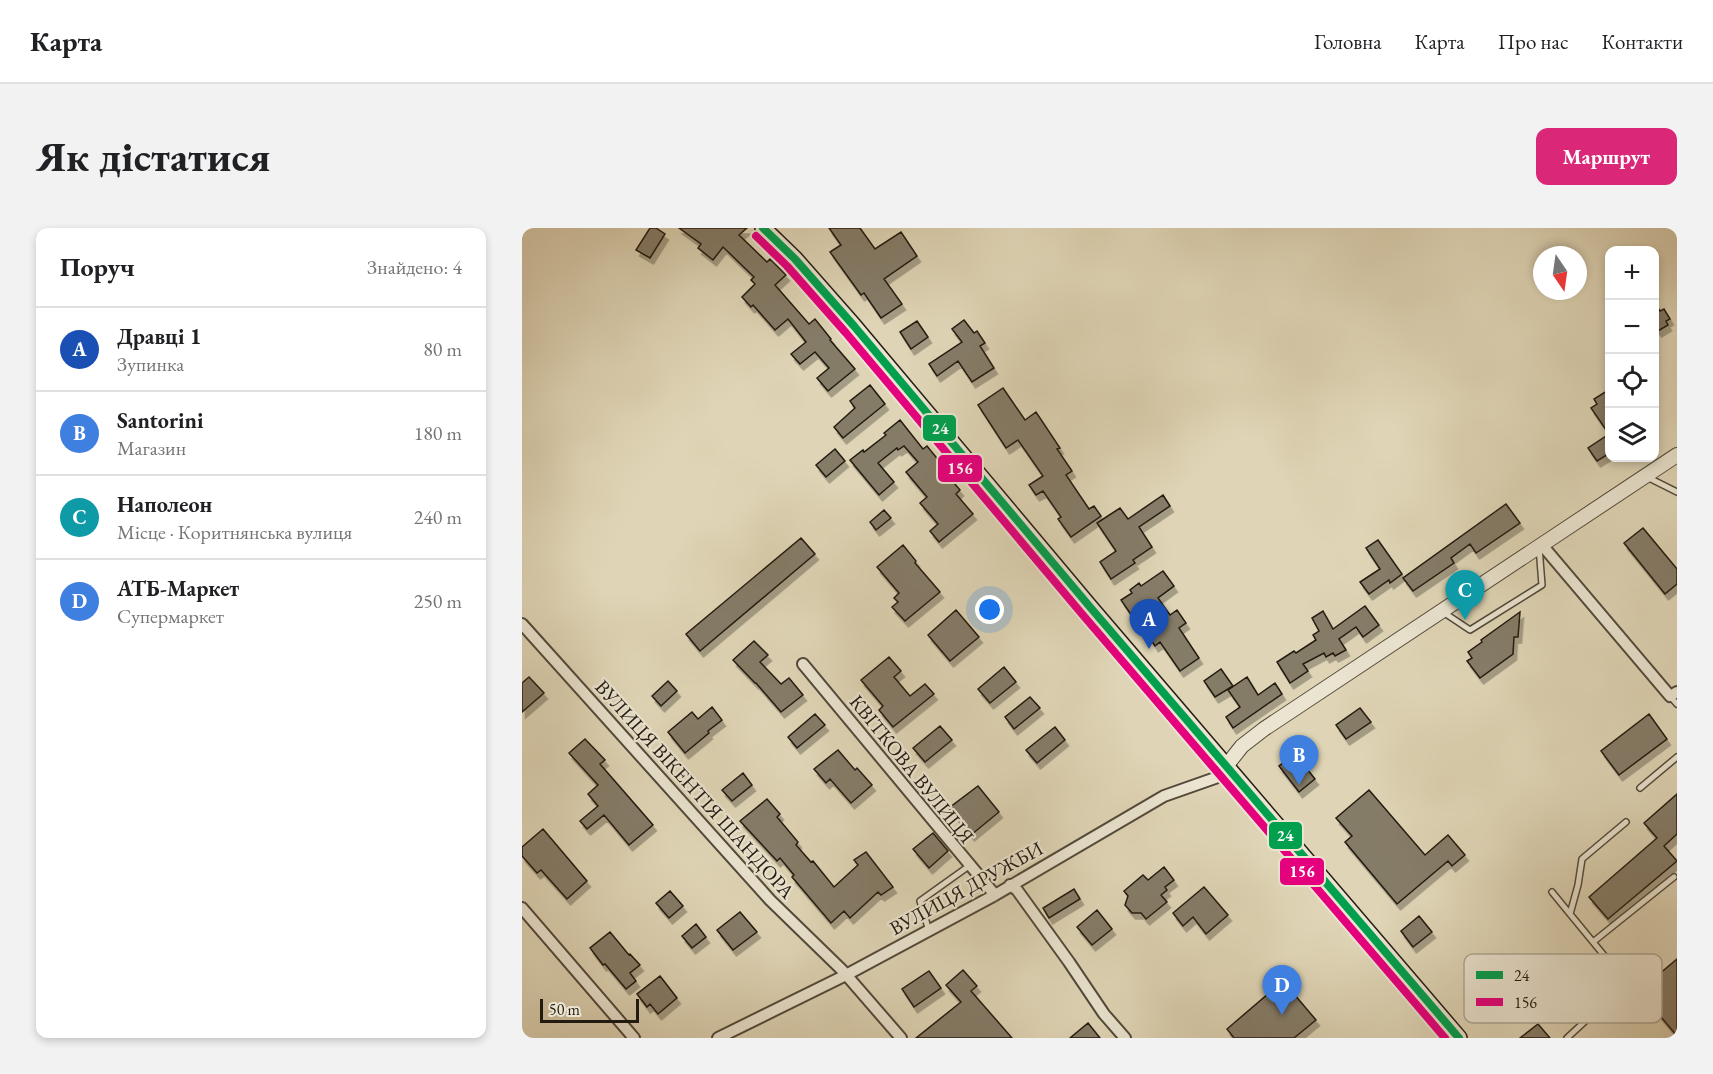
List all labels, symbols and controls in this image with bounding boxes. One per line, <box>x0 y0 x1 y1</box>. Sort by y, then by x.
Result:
text: Карта <box>30 23 102 59</box>
text: Головна <box>1314 28 1382 55</box>
text: Карта <box>1415 28 1465 55</box>
text: Про нас <box>1498 28 1568 55</box>
text: Контакти <box>1601 28 1683 55</box>
button: Маршрут <box>1536 128 1677 185</box>
text: Як дістатися <box>36 129 270 184</box>
north arrow <box>1533 246 1587 300</box>
map controls <box>1605 246 1659 462</box>
button: + <box>1605 246 1659 300</box>
text: Поруч <box>60 250 135 284</box>
text: Знайдено: 4 <box>367 254 462 280</box>
button: − <box>1605 300 1659 354</box>
text: Дравці 1 <box>117 322 201 351</box>
text: A <box>72 336 87 362</box>
text: 80 m <box>423 336 462 362</box>
text: Зупинка <box>117 351 184 377</box>
button: locate <box>1605 354 1659 408</box>
text: Santorini <box>117 406 203 435</box>
button: layers <box>1605 408 1659 462</box>
line badge: 24 <box>922 414 957 442</box>
text: 24 <box>932 418 949 439</box>
text: B <box>73 420 86 446</box>
text: 180 m <box>414 420 462 446</box>
text: Магазин <box>117 435 186 461</box>
line badge: 156 <box>937 454 983 483</box>
text: 156 <box>947 458 973 479</box>
text: Наполеон <box>117 490 212 519</box>
text: C <box>72 504 87 530</box>
text: 240 m <box>414 504 462 530</box>
text: Місце · Коритнянська вулиця <box>117 519 352 545</box>
pin: C <box>1446 570 1484 620</box>
text: АТБ-Маркет <box>117 574 239 603</box>
text: D <box>72 588 87 614</box>
text: 250 m <box>414 588 462 614</box>
your location <box>975 595 1004 624</box>
pin: A <box>1130 600 1168 649</box>
text: Супермаркет <box>117 603 224 629</box>
street label: ВУЛИЦЯ ВІКЕНТІЯ ШАНДОРА <box>590 674 800 904</box>
street label: КВІТКОВА ВУЛИЦЯ <box>844 689 980 849</box>
pin: B <box>1280 736 1318 785</box>
line badge: 24 <box>1268 821 1303 850</box>
text: 24 <box>1277 825 1294 846</box>
street label: ВУЛИЦЯ ДРУЖБИ <box>885 835 1047 941</box>
line badge: 156 <box>1279 857 1325 886</box>
text: 156 <box>1289 861 1315 882</box>
legend <box>1464 954 1662 1023</box>
text: 24 <box>1514 965 1530 986</box>
pin: D <box>1262 966 1302 1015</box>
text: 156 <box>1514 992 1537 1013</box>
scale bar <box>540 996 639 1024</box>
text: 50 m <box>549 999 580 1020</box>

